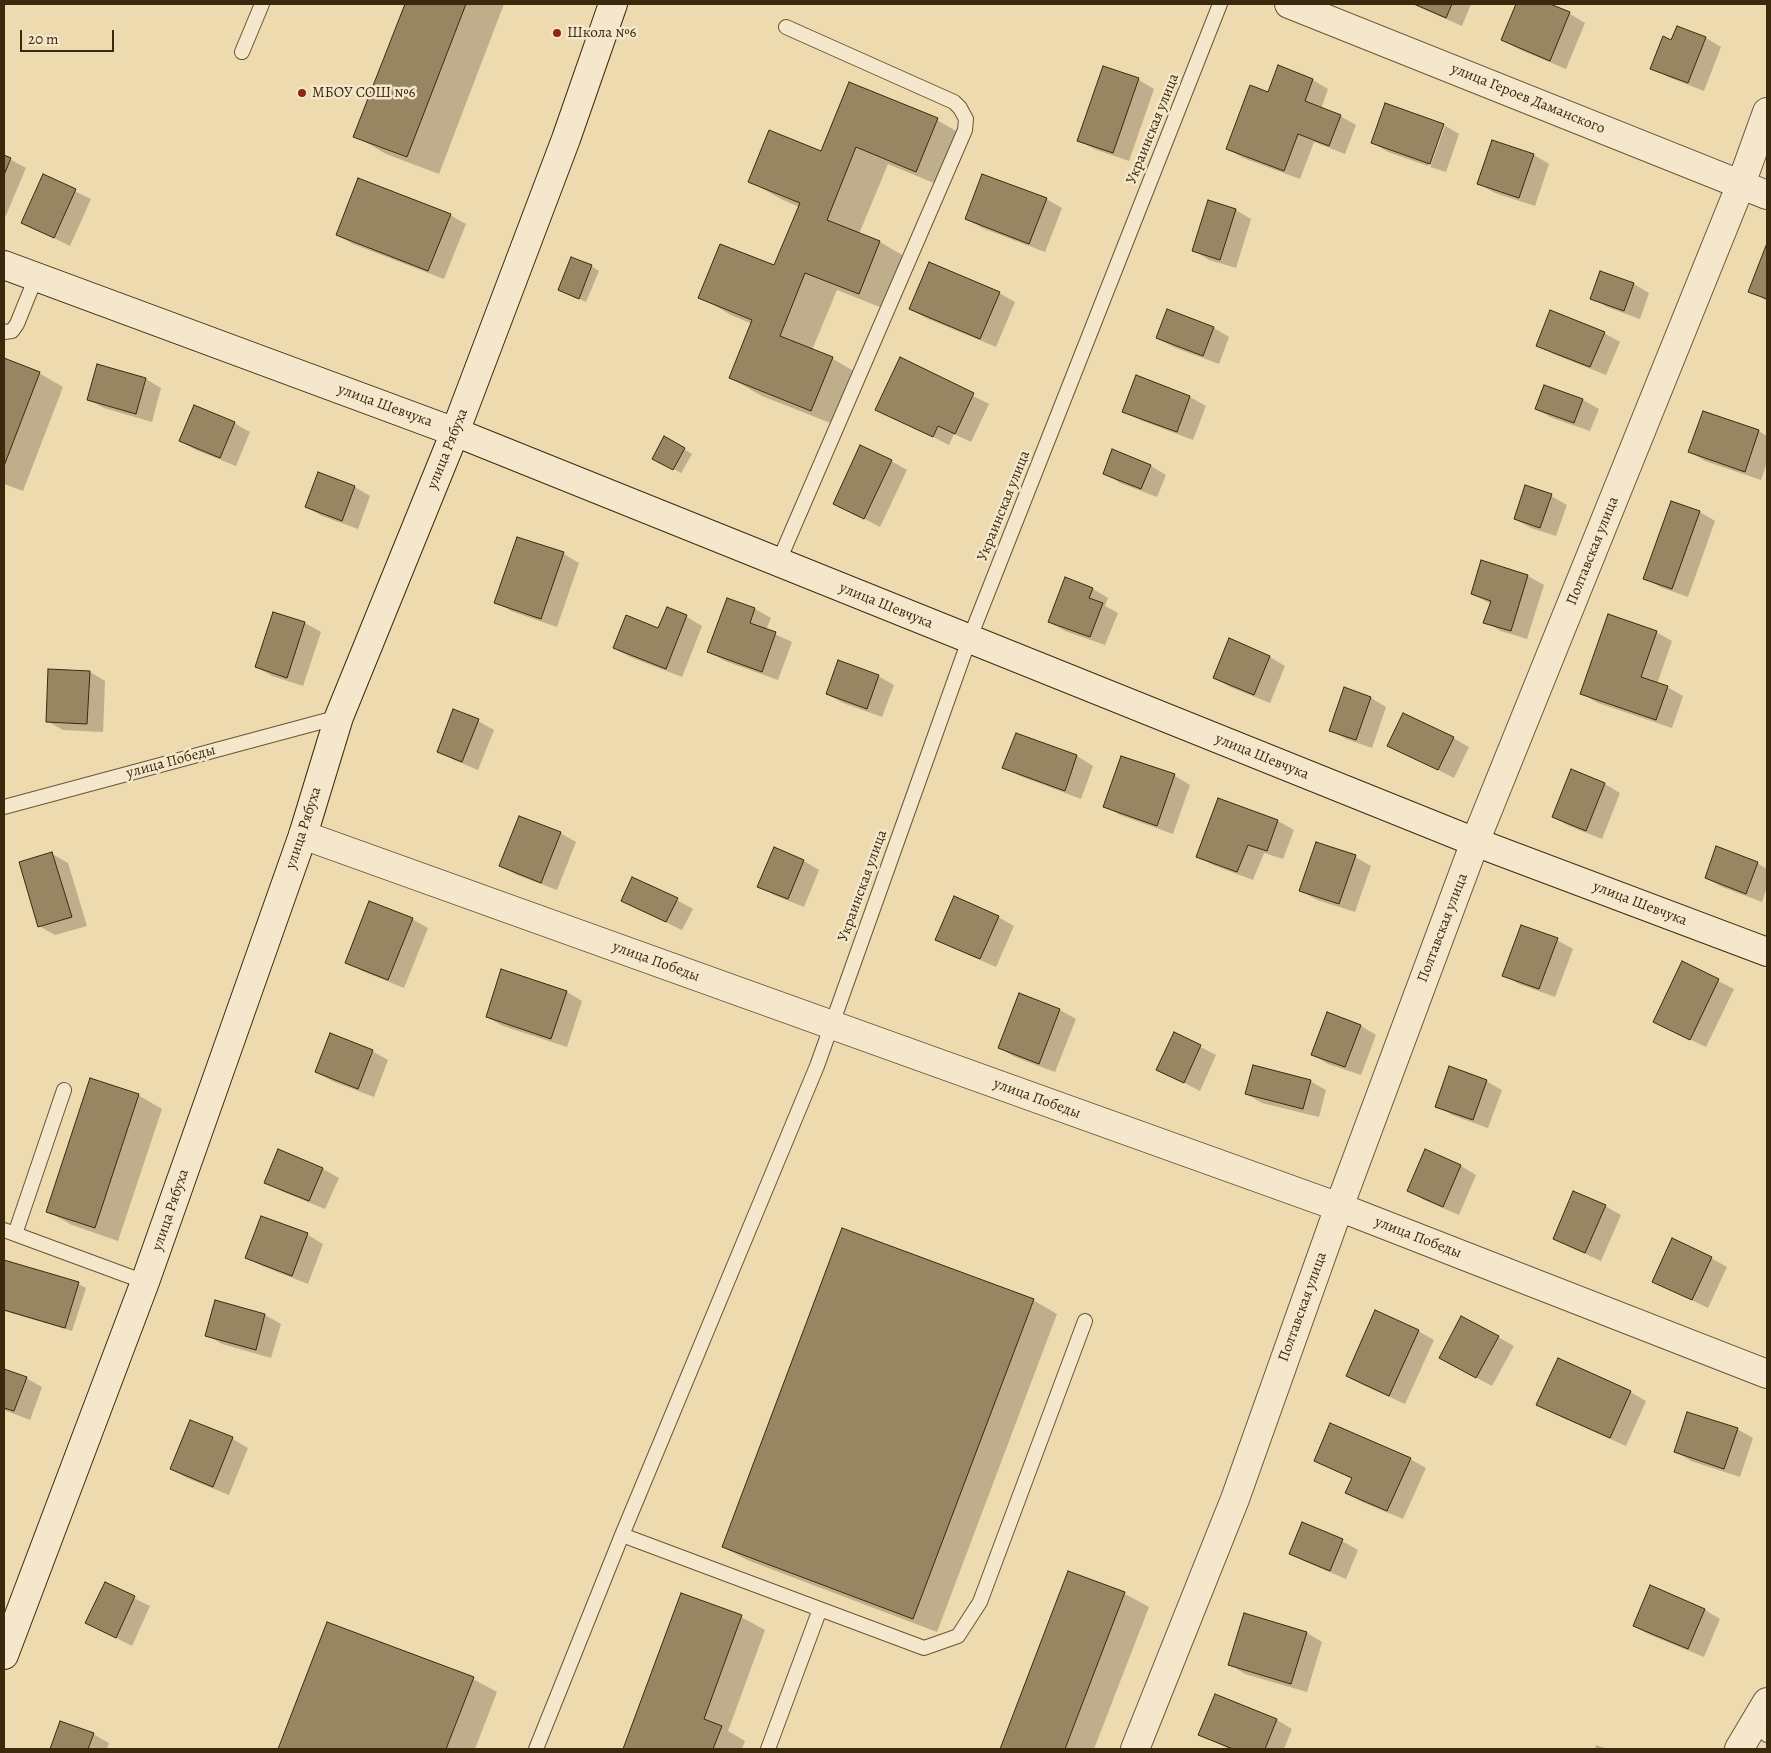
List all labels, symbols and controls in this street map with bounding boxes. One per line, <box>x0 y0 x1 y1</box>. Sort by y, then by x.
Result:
scale bar <box>22 20 116 52</box>
place label: Школа №6 <box>567 24 636 42</box>
marker: Школа №6 <box>551 27 563 39</box>
text: 20 m <box>28 29 59 49</box>
street label: улица Героев Даманского <box>1448 60 1608 138</box>
street label: Украинская улица <box>1123 71 1183 187</box>
place label: МБОУ СОШ №6 <box>312 84 415 102</box>
marker: МБОУ СОШ №6 <box>296 87 308 99</box>
street label: улица Шевчука <box>335 381 435 431</box>
street label: улица Рябуха <box>424 406 472 492</box>
street label: Украинская улица <box>974 448 1034 564</box>
street label: Полтавская улица <box>1563 494 1623 608</box>
street label: улица Шевчука <box>837 579 935 633</box>
street label: улица Шевчука <box>1213 730 1311 784</box>
street label: улица Победы <box>125 741 217 783</box>
street label: улица Рябуха <box>282 785 326 871</box>
street label: Украинская улица <box>834 828 892 944</box>
street label: Полтавская улица <box>1414 871 1472 985</box>
street label: улица Шевчука <box>1590 878 1690 930</box>
street label: улица Победы <box>610 938 702 986</box>
street label: улица Победы <box>991 1075 1083 1123</box>
street label: улица Рябуха <box>149 1167 193 1253</box>
street label: улица Победы <box>1372 1213 1464 1263</box>
street label: Полтавская улица <box>1275 1250 1331 1364</box>

